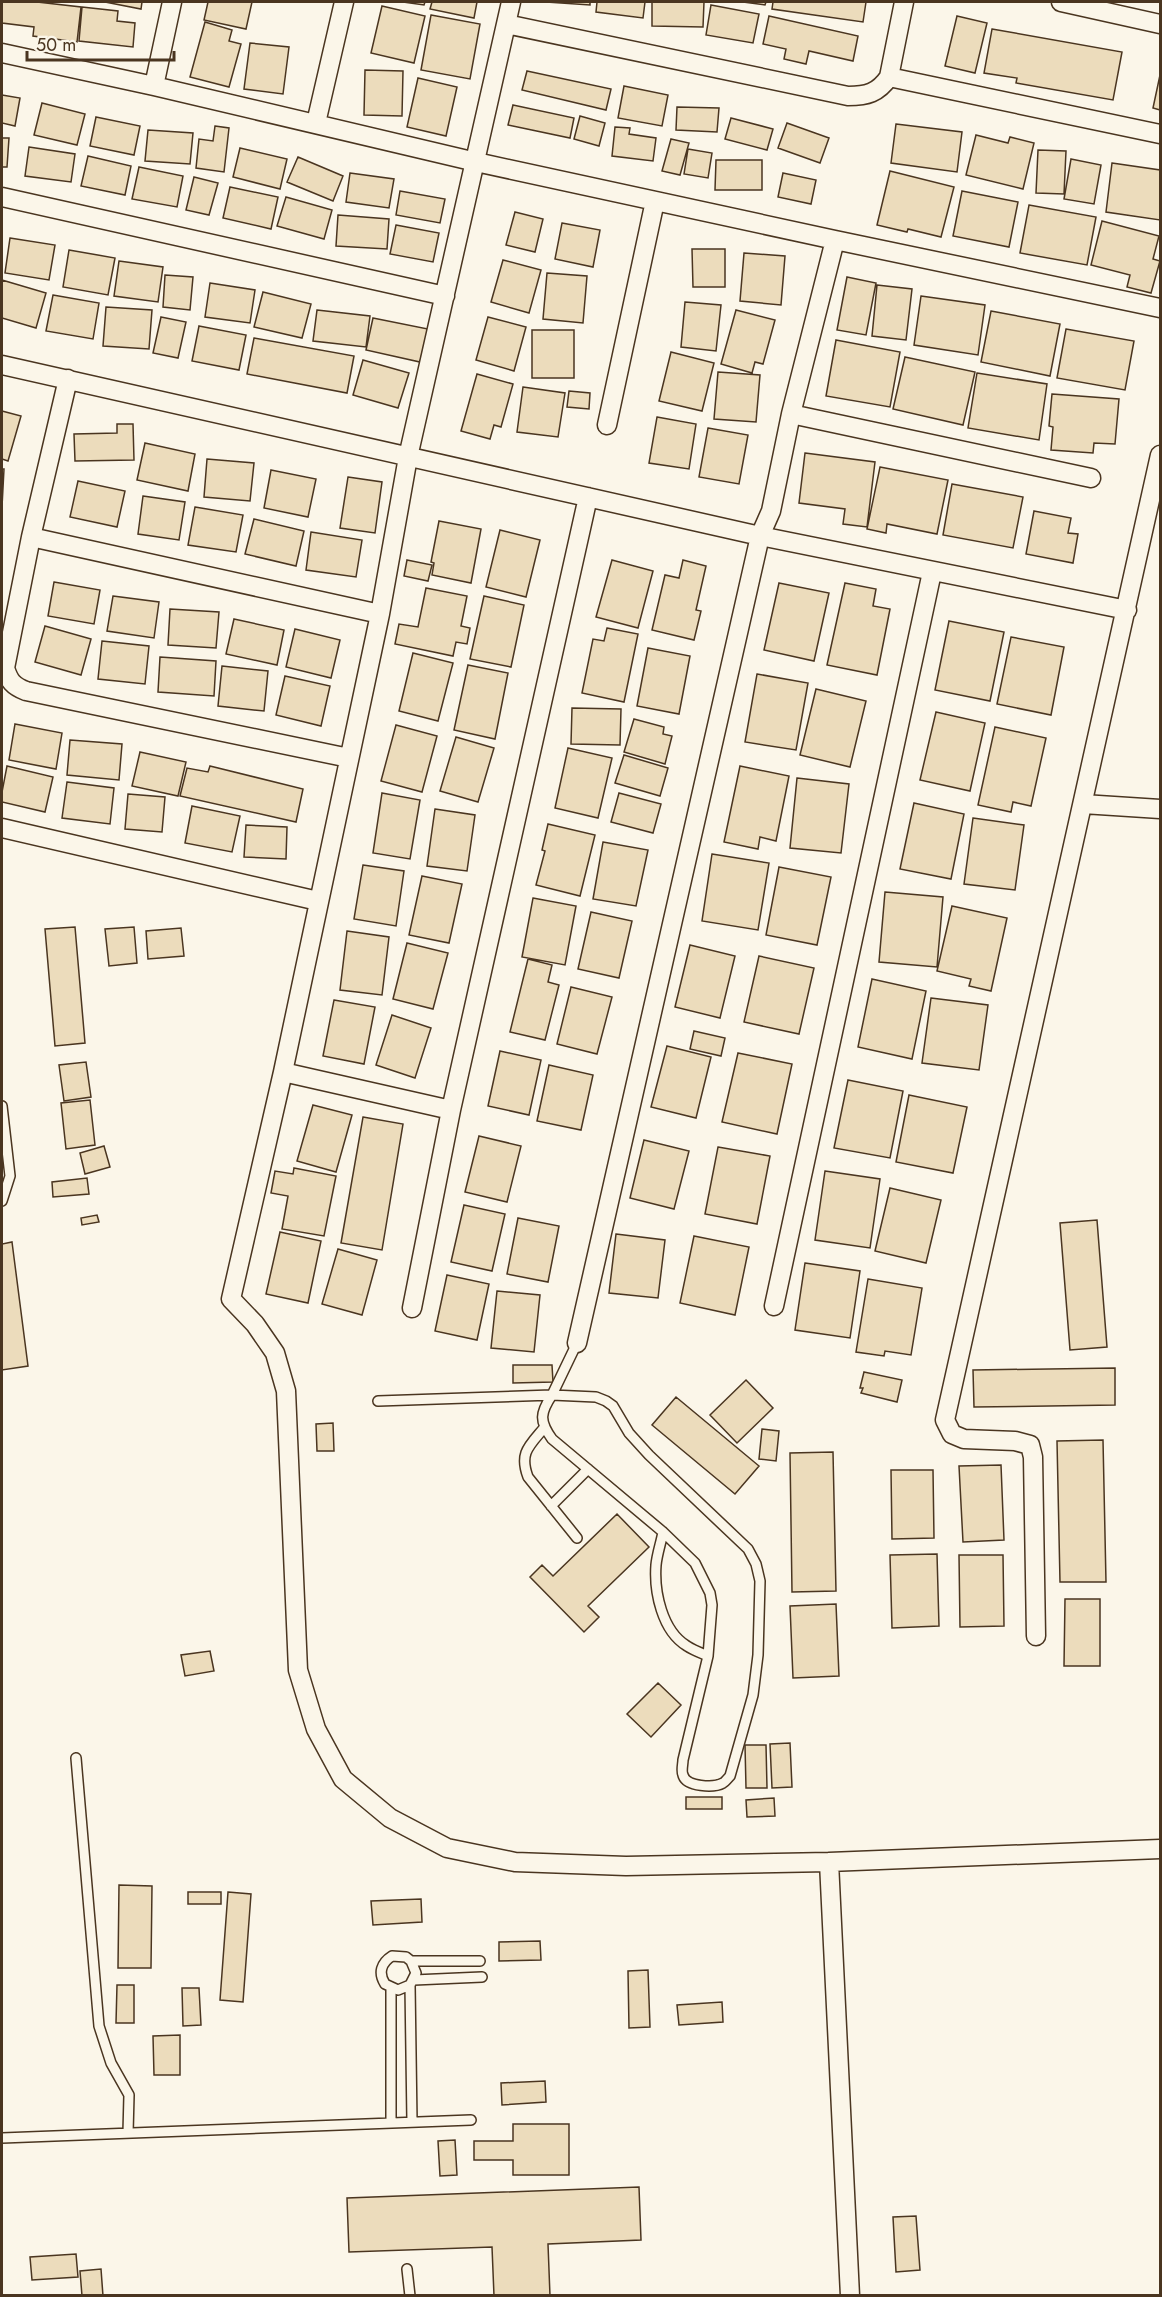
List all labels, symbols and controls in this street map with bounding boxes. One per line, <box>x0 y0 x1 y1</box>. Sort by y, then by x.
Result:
scale bar <box>27 24 174 62</box>
text: 50 m <box>36 32 76 58</box>

